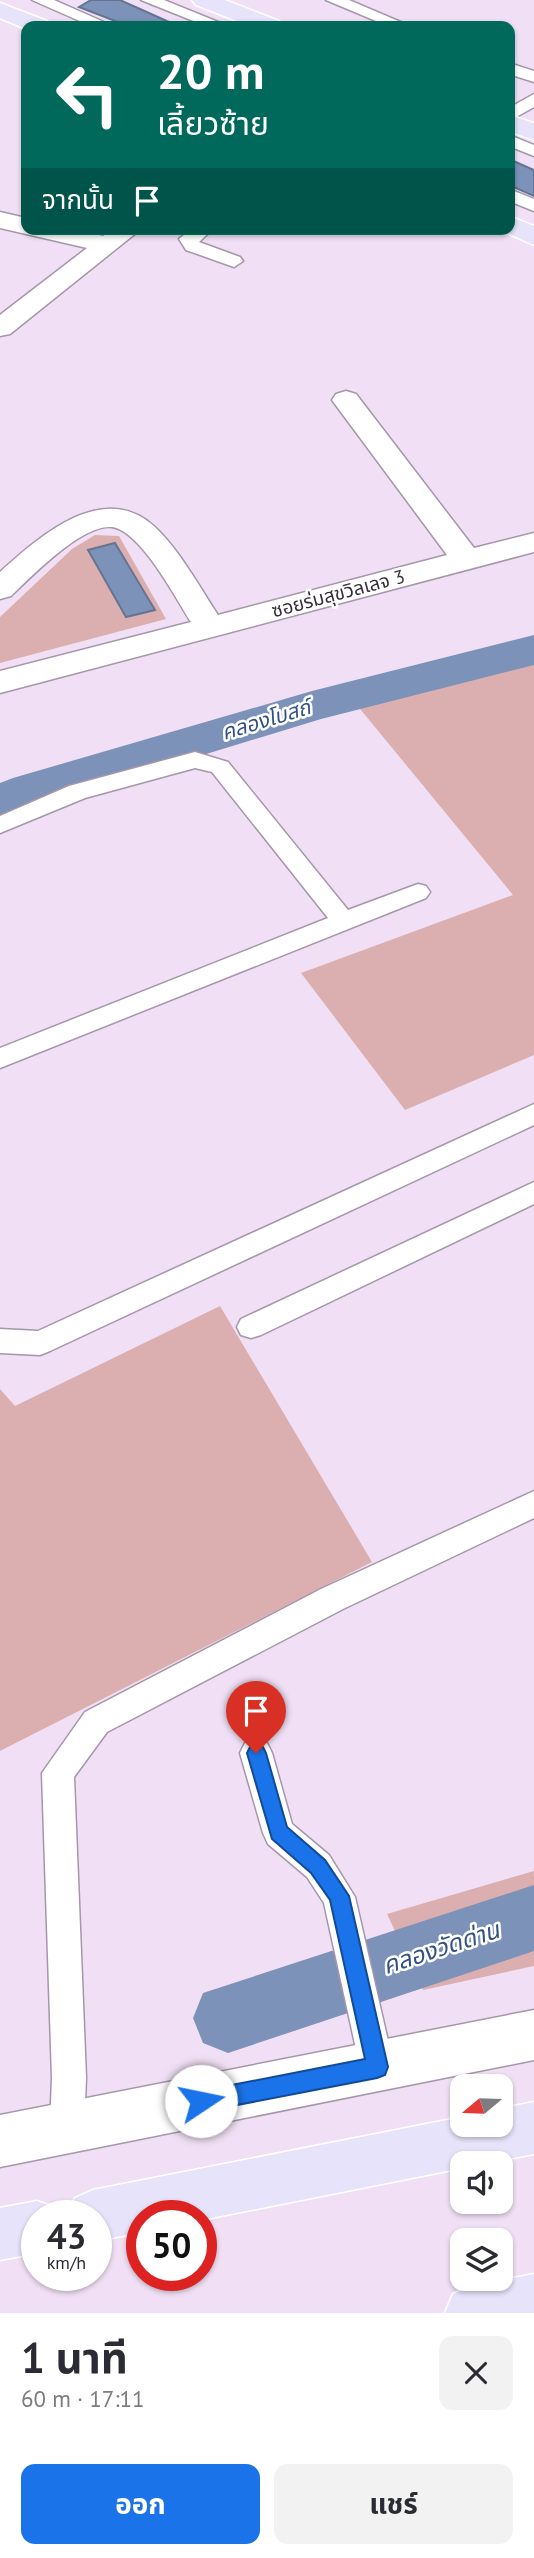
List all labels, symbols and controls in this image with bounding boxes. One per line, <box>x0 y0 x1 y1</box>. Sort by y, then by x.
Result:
text: 20 m <box>157 39 264 103</box>
icon: left <box>42 49 133 140</box>
text: เลี้ยวซ้าย <box>157 102 269 144</box>
icon: arrive <box>128 182 166 220</box>
text: จากนั้น <box>42 183 114 216</box>
street label: ซอยร่มสุขวิลเลจ 3 <box>269 564 407 622</box>
water label: คลองโบสถ์ <box>218 692 317 746</box>
pin <box>226 1681 286 1753</box>
icon: arrive <box>237 1692 275 1730</box>
water label: คลองวัดด่าน <box>379 1914 504 1981</box>
position arrow <box>164 2064 238 2138</box>
north arrow <box>450 2074 513 2137</box>
map controls <box>450 2074 513 2291</box>
button: sound <box>450 2151 513 2214</box>
speed limit sign: 50 <box>126 2200 217 2291</box>
text: 43 <box>47 2213 86 2259</box>
button: layers <box>450 2228 513 2291</box>
text: km/h <box>47 2251 86 2274</box>
text: 1 นาที <box>21 2330 128 2385</box>
button: close <box>439 2336 513 2410</box>
text: 60 m · 17:11 <box>21 2384 145 2413</box>
button: ออก <box>21 2464 260 2544</box>
button: แชร์ <box>274 2464 513 2544</box>

